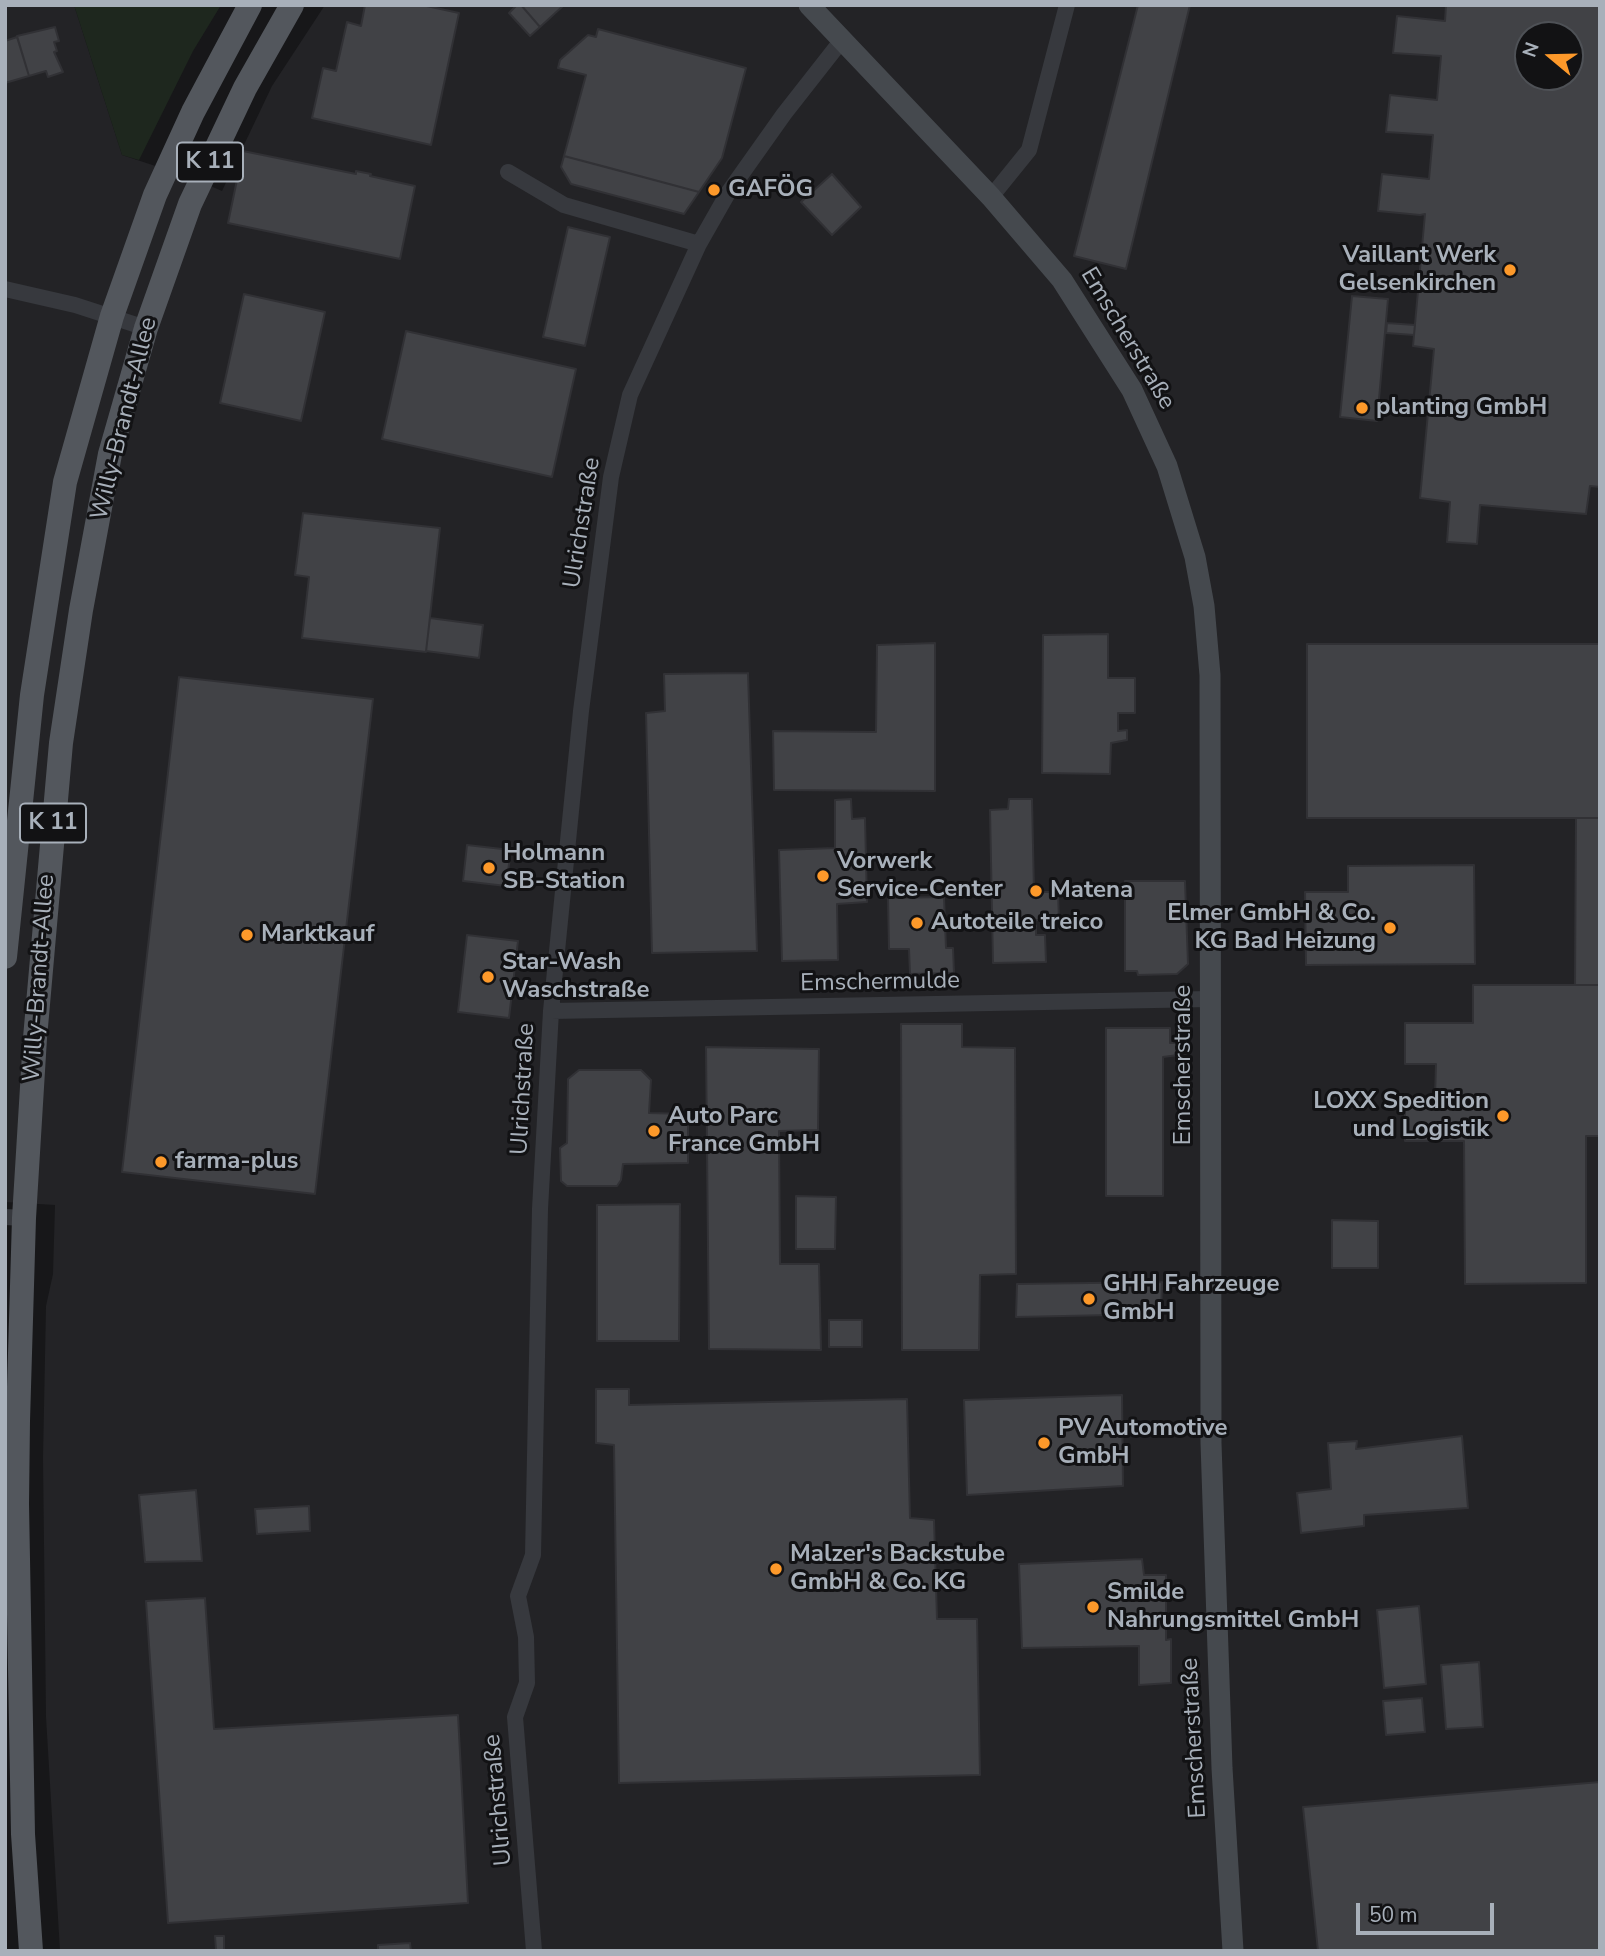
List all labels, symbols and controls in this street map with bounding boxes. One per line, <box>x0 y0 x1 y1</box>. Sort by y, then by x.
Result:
north arrow <box>1514 21 1584 91</box>
text: N <box>1516 39 1546 61</box>
road number: K 11 <box>177 142 243 182</box>
place label: GAFÖG <box>728 176 813 204</box>
marker: GAFÖG <box>706 182 722 198</box>
place label: Vaillant Werk Gelsenkirchen <box>1338 242 1496 298</box>
marker: Vaillant Werk Gelsenkirchen <box>1502 262 1518 278</box>
street label: Emscherstraße <box>1073 263 1181 415</box>
street label: Willy-Brandt-Allee <box>86 315 164 523</box>
place label: planting GmbH <box>1376 394 1547 422</box>
marker: planting GmbH <box>1354 400 1370 416</box>
street label: Ulrichstraße <box>558 456 608 590</box>
road number: K 11 <box>20 804 86 842</box>
place label: Holmann SB-Station <box>503 840 625 896</box>
place label: Vorwerk Service-Center <box>837 848 1003 904</box>
marker: Holmann SB-Station <box>481 860 497 876</box>
marker: Vorwerk Service-Center <box>815 868 831 884</box>
street label: Willy-Brandt-Allee <box>18 873 62 1083</box>
place label: Matena <box>1050 877 1133 905</box>
marker: Matena <box>1028 883 1044 899</box>
place label: Elmer GmbH & Co. KG Bad Heizung <box>1167 900 1376 956</box>
place label: Autoteile treico <box>931 909 1103 937</box>
marker: Autoteile treico <box>909 915 925 931</box>
marker: Elmer GmbH & Co. KG Bad Heizung <box>1382 920 1398 936</box>
place label: Marktkauf <box>261 921 375 949</box>
marker: Marktkauf <box>239 927 255 943</box>
place label: Star-Wash Waschstraße <box>502 949 649 1005</box>
street label: Emschermulde <box>800 967 960 999</box>
marker: Star-Wash Waschstraße <box>480 969 496 985</box>
street label: Emscherstraße <box>1170 985 1198 1145</box>
street label: Ulrichstraße <box>506 1022 542 1156</box>
place label: LOXX Spedition und Logistik <box>1313 1088 1489 1144</box>
place label: Auto Parc France GmbH <box>668 1103 820 1159</box>
marker: LOXX Spedition und Logistik <box>1495 1108 1511 1124</box>
marker: Auto Parc France GmbH <box>646 1123 662 1139</box>
place label: farma-plus <box>175 1148 298 1176</box>
marker: farma-plus <box>153 1154 169 1170</box>
place label: GHH Fahrzeuge GmbH <box>1103 1271 1279 1327</box>
marker: GHH Fahrzeuge GmbH <box>1081 1291 1097 1307</box>
place label: PV Automotive GmbH <box>1058 1415 1227 1471</box>
marker: PV Automotive GmbH <box>1036 1435 1052 1451</box>
place label: Malzer's Backstube GmbH & Co. KG <box>790 1541 1005 1597</box>
marker: Malzer's Backstube GmbH & Co. KG <box>768 1561 784 1577</box>
place label: Smilde Nahrungsmittel GmbH <box>1107 1579 1359 1635</box>
marker: Smilde Nahrungsmittel GmbH <box>1085 1599 1101 1615</box>
street label: Emscherstraße <box>1176 1657 1214 1819</box>
street label: Ulrichstraße <box>479 1733 519 1867</box>
scale bar <box>1360 1890 1498 1934</box>
text: 50 m <box>1369 1901 1418 1929</box>

